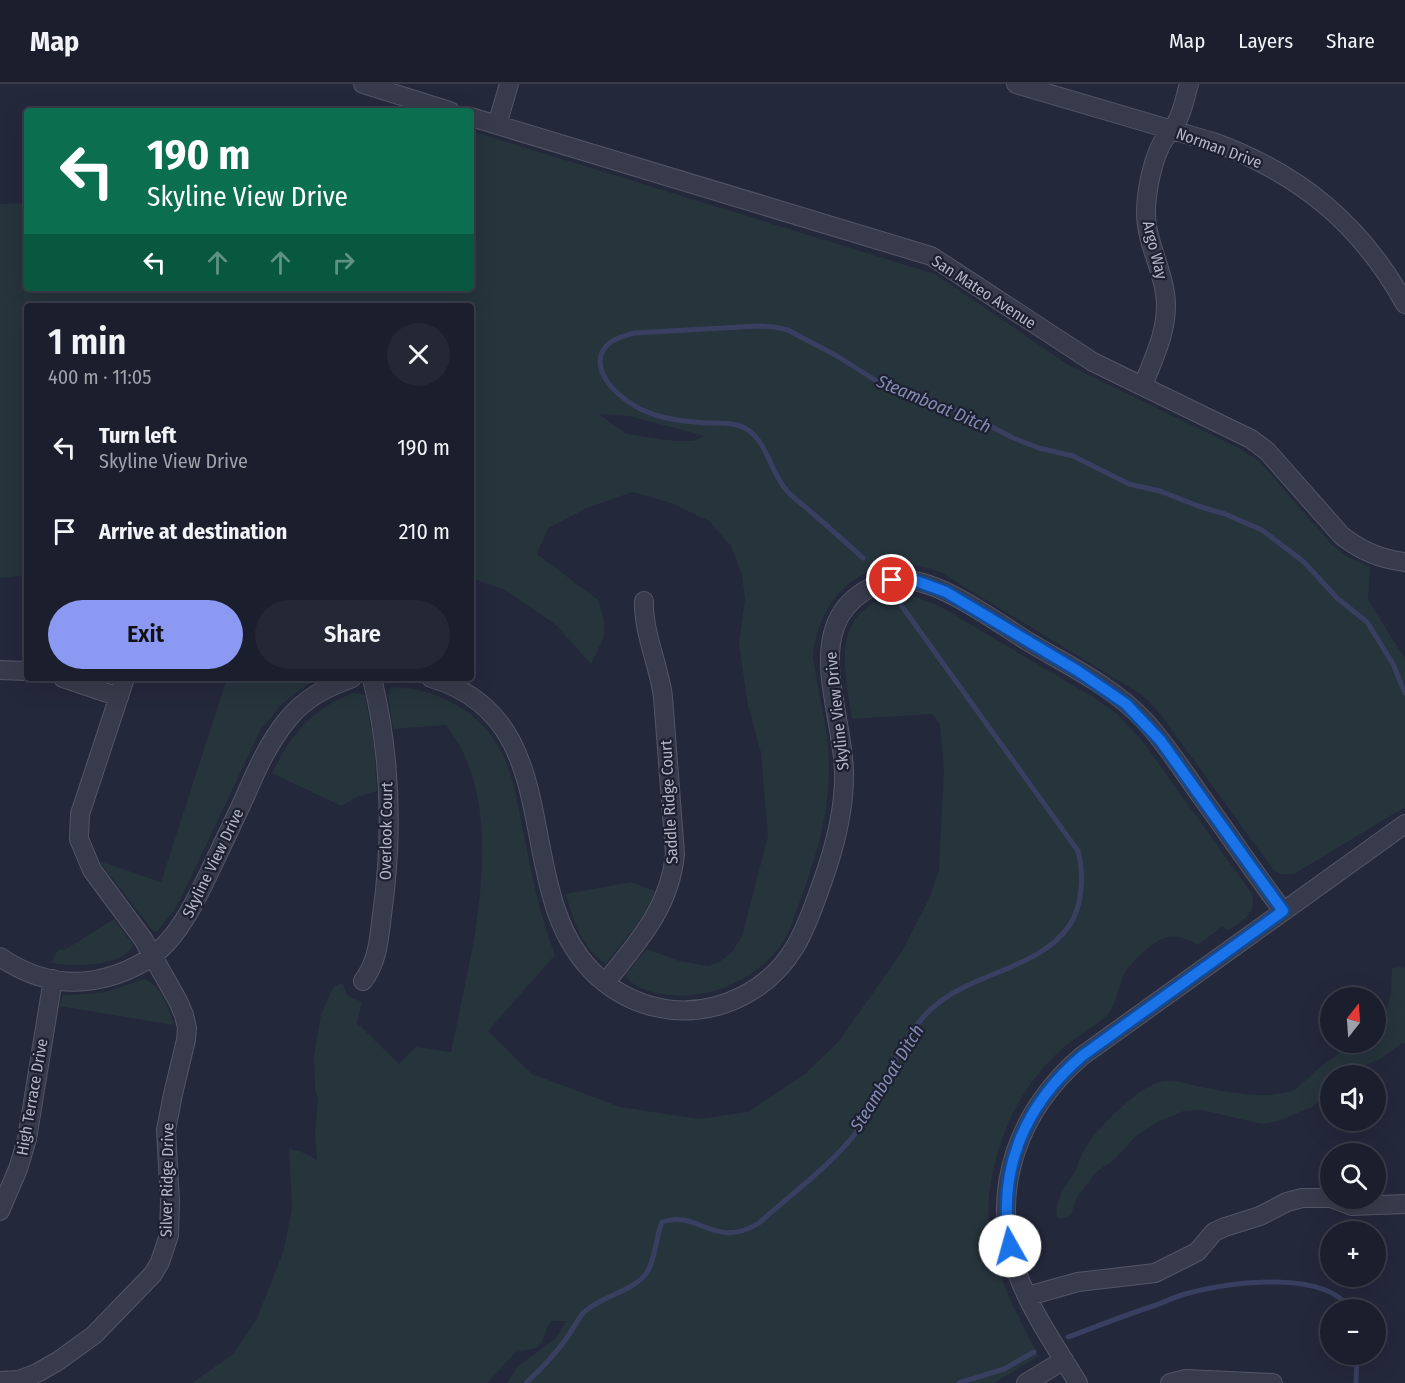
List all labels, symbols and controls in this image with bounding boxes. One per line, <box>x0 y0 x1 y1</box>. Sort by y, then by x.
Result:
text: Map <box>30 25 79 58</box>
text: Map <box>1169 28 1205 54</box>
text: Layers <box>1238 28 1293 54</box>
text: Share <box>1326 28 1375 54</box>
street label: Norman Drive <box>1174 124 1265 172</box>
text: 190 m <box>147 130 250 180</box>
icon: left <box>48 132 126 210</box>
text: Skyline View Drive <box>147 181 348 213</box>
street label: Argo Way <box>1139 219 1172 282</box>
icon: left <box>138 246 171 279</box>
icon: ahead <box>201 246 234 279</box>
icon: ahead <box>264 246 297 279</box>
icon: right <box>327 246 360 279</box>
street label: San Mateo Avenue <box>928 251 1040 333</box>
text: 1 min <box>48 320 126 364</box>
button: close <box>387 323 450 386</box>
text: 400 m · 11:05 <box>48 365 151 389</box>
water label: Steamboat Ditch <box>873 370 994 438</box>
text: Turn left <box>99 422 177 449</box>
icon: left <box>48 431 81 464</box>
text: 190 m <box>397 434 450 461</box>
text: Skyline View Drive <box>99 449 248 473</box>
icon: arrive <box>48 515 81 548</box>
text: Arrive at destination <box>99 518 287 545</box>
text: 210 m <box>399 518 450 545</box>
pin <box>866 554 917 605</box>
icon: arrive <box>875 563 908 596</box>
button: Exit <box>48 600 243 669</box>
button: Share <box>255 600 450 669</box>
street label: Skyline View Drive <box>821 651 853 771</box>
street label: Saddle Ridge Court <box>656 739 682 865</box>
street label: Overlook Court <box>376 781 396 880</box>
street label: Skyline View Drive <box>178 805 248 921</box>
north arrow <box>1320 987 1386 1053</box>
map controls <box>1320 987 1386 1365</box>
water label: Steamboat Ditch <box>845 1021 929 1136</box>
street label: High Terrace Drive <box>12 1037 52 1157</box>
button: sound <box>1320 1065 1386 1131</box>
street label: Silver Ridge Drive <box>157 1123 177 1237</box>
button: search <box>1320 1143 1386 1209</box>
position arrow <box>978 1214 1042 1278</box>
button: + <box>1320 1221 1386 1287</box>
button: − <box>1320 1299 1386 1365</box>

